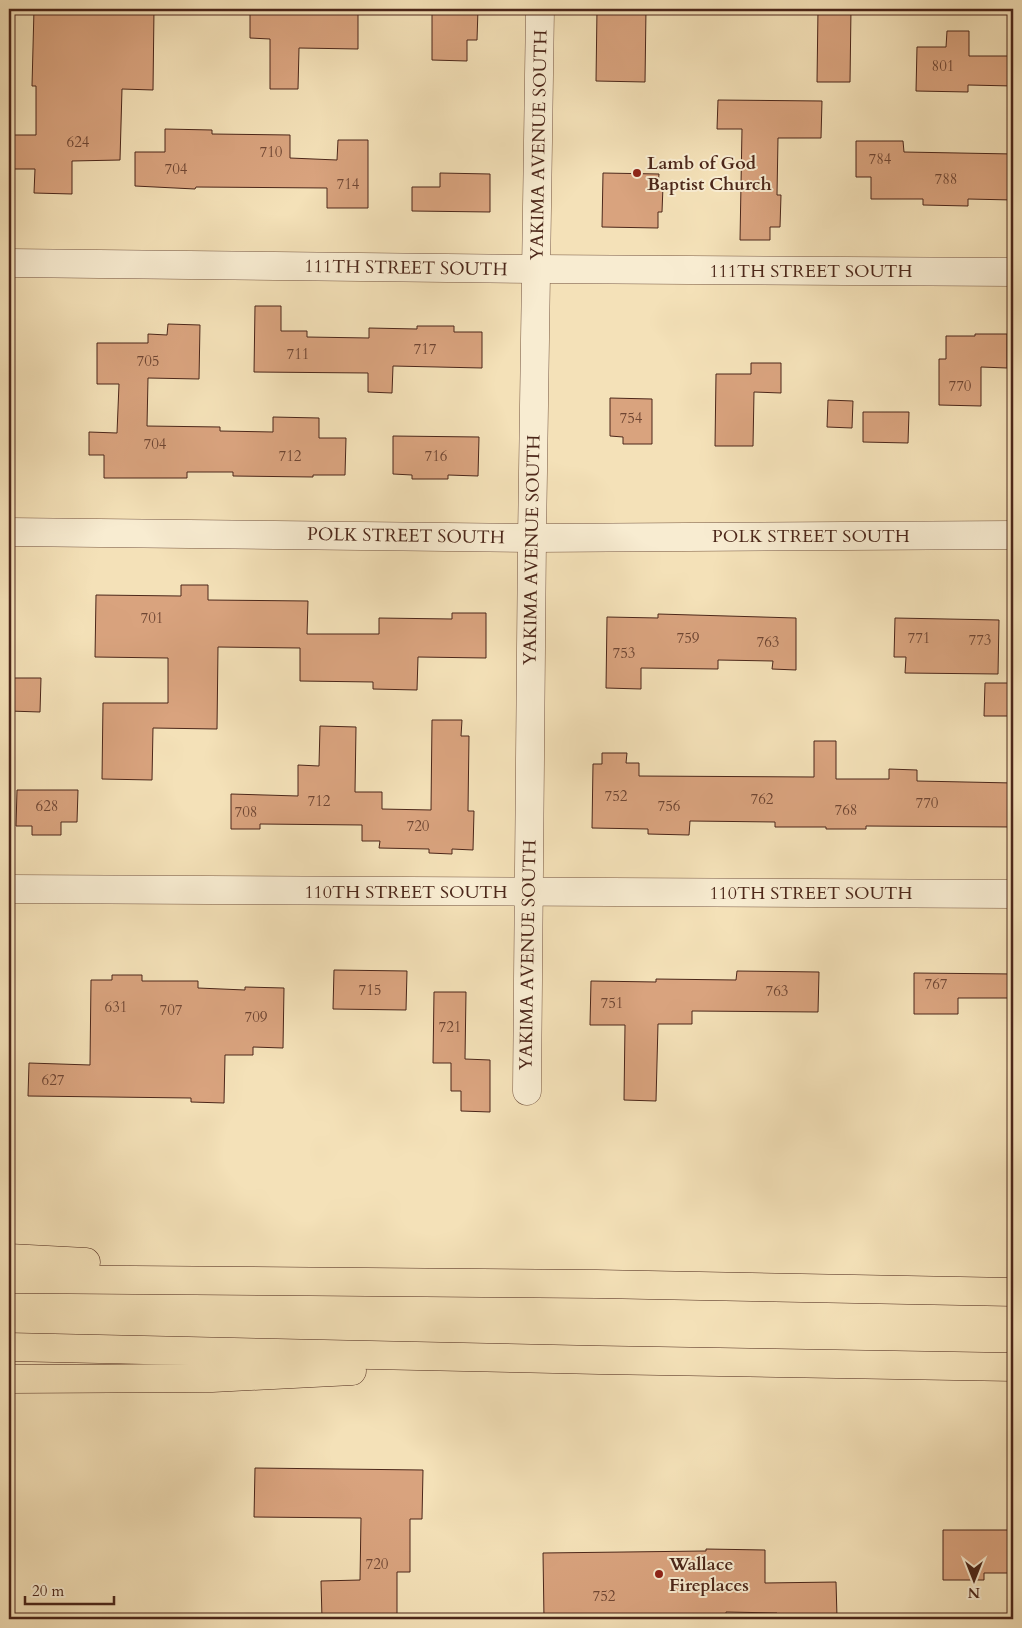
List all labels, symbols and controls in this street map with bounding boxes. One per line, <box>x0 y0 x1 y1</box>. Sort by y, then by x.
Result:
street label: YAKIMA AVENUE SOUTH <box>524 29 554 261</box>
house number: 801 <box>931 56 955 76</box>
house number: 624 <box>66 132 90 152</box>
house number: 710 <box>259 142 283 162</box>
house number: 784 <box>868 149 892 169</box>
place label: Lamb of God Baptist Church <box>647 151 772 197</box>
house number: 704 <box>164 159 188 179</box>
marker: Lamb of God Baptist Church <box>631 167 643 179</box>
house number: 788 <box>934 169 958 189</box>
house number: 714 <box>336 174 360 194</box>
street label: 111TH STREET SOUTH <box>304 254 508 282</box>
street label: 111TH STREET SOUTH <box>709 259 913 284</box>
house number: 717 <box>413 339 437 359</box>
house number: 711 <box>286 344 310 364</box>
house number: 705 <box>136 351 160 371</box>
house number: 770 <box>948 376 972 396</box>
house number: 754 <box>619 408 643 428</box>
house number: 704 <box>143 434 167 454</box>
street label: YAKIMA AVENUE SOUTH <box>517 434 547 666</box>
house number: 712 <box>278 446 302 466</box>
house number: 716 <box>424 446 448 466</box>
street label: POLK STREET SOUTH <box>307 522 505 550</box>
street label: POLK STREET SOUTH <box>712 524 910 549</box>
house number: 701 <box>140 608 164 628</box>
house number: 759 <box>676 628 700 648</box>
house number: 771 <box>907 628 931 648</box>
house number: 773 <box>968 630 992 650</box>
house number: 763 <box>756 632 780 652</box>
house number: 753 <box>612 643 636 663</box>
house number: 752 <box>604 786 628 806</box>
house number: 762 <box>750 789 774 809</box>
house number: 712 <box>307 791 331 811</box>
house number: 770 <box>915 793 939 813</box>
house number: 628 <box>35 796 59 816</box>
house number: 756 <box>657 796 681 816</box>
house number: 768 <box>834 800 858 820</box>
house number: 708 <box>234 802 258 822</box>
house number: 720 <box>406 816 430 836</box>
street label: YAKIMA AVENUE SOUTH <box>513 839 543 1071</box>
street label: 110TH STREET SOUTH <box>304 880 508 905</box>
street label: 110TH STREET SOUTH <box>709 881 913 906</box>
house number: 767 <box>924 974 948 994</box>
house number: 715 <box>358 980 382 1000</box>
house number: 763 <box>765 981 789 1001</box>
house number: 751 <box>600 993 624 1013</box>
house number: 631 <box>104 997 128 1017</box>
house number: 707 <box>159 1000 183 1020</box>
house number: 709 <box>244 1007 268 1027</box>
house number: 721 <box>438 1017 462 1037</box>
house number: 627 <box>41 1070 65 1090</box>
place label: Wallace Fireplaces <box>668 1552 749 1598</box>
house number: 720 <box>365 1554 389 1574</box>
north arrow <box>950 1556 1000 1606</box>
marker: Wallace Fireplaces <box>653 1568 665 1580</box>
scale bar <box>25 1573 114 1605</box>
text: 20 m <box>32 1581 64 1601</box>
text: N <box>968 1583 980 1602</box>
house number: 752 <box>592 1586 616 1606</box>

